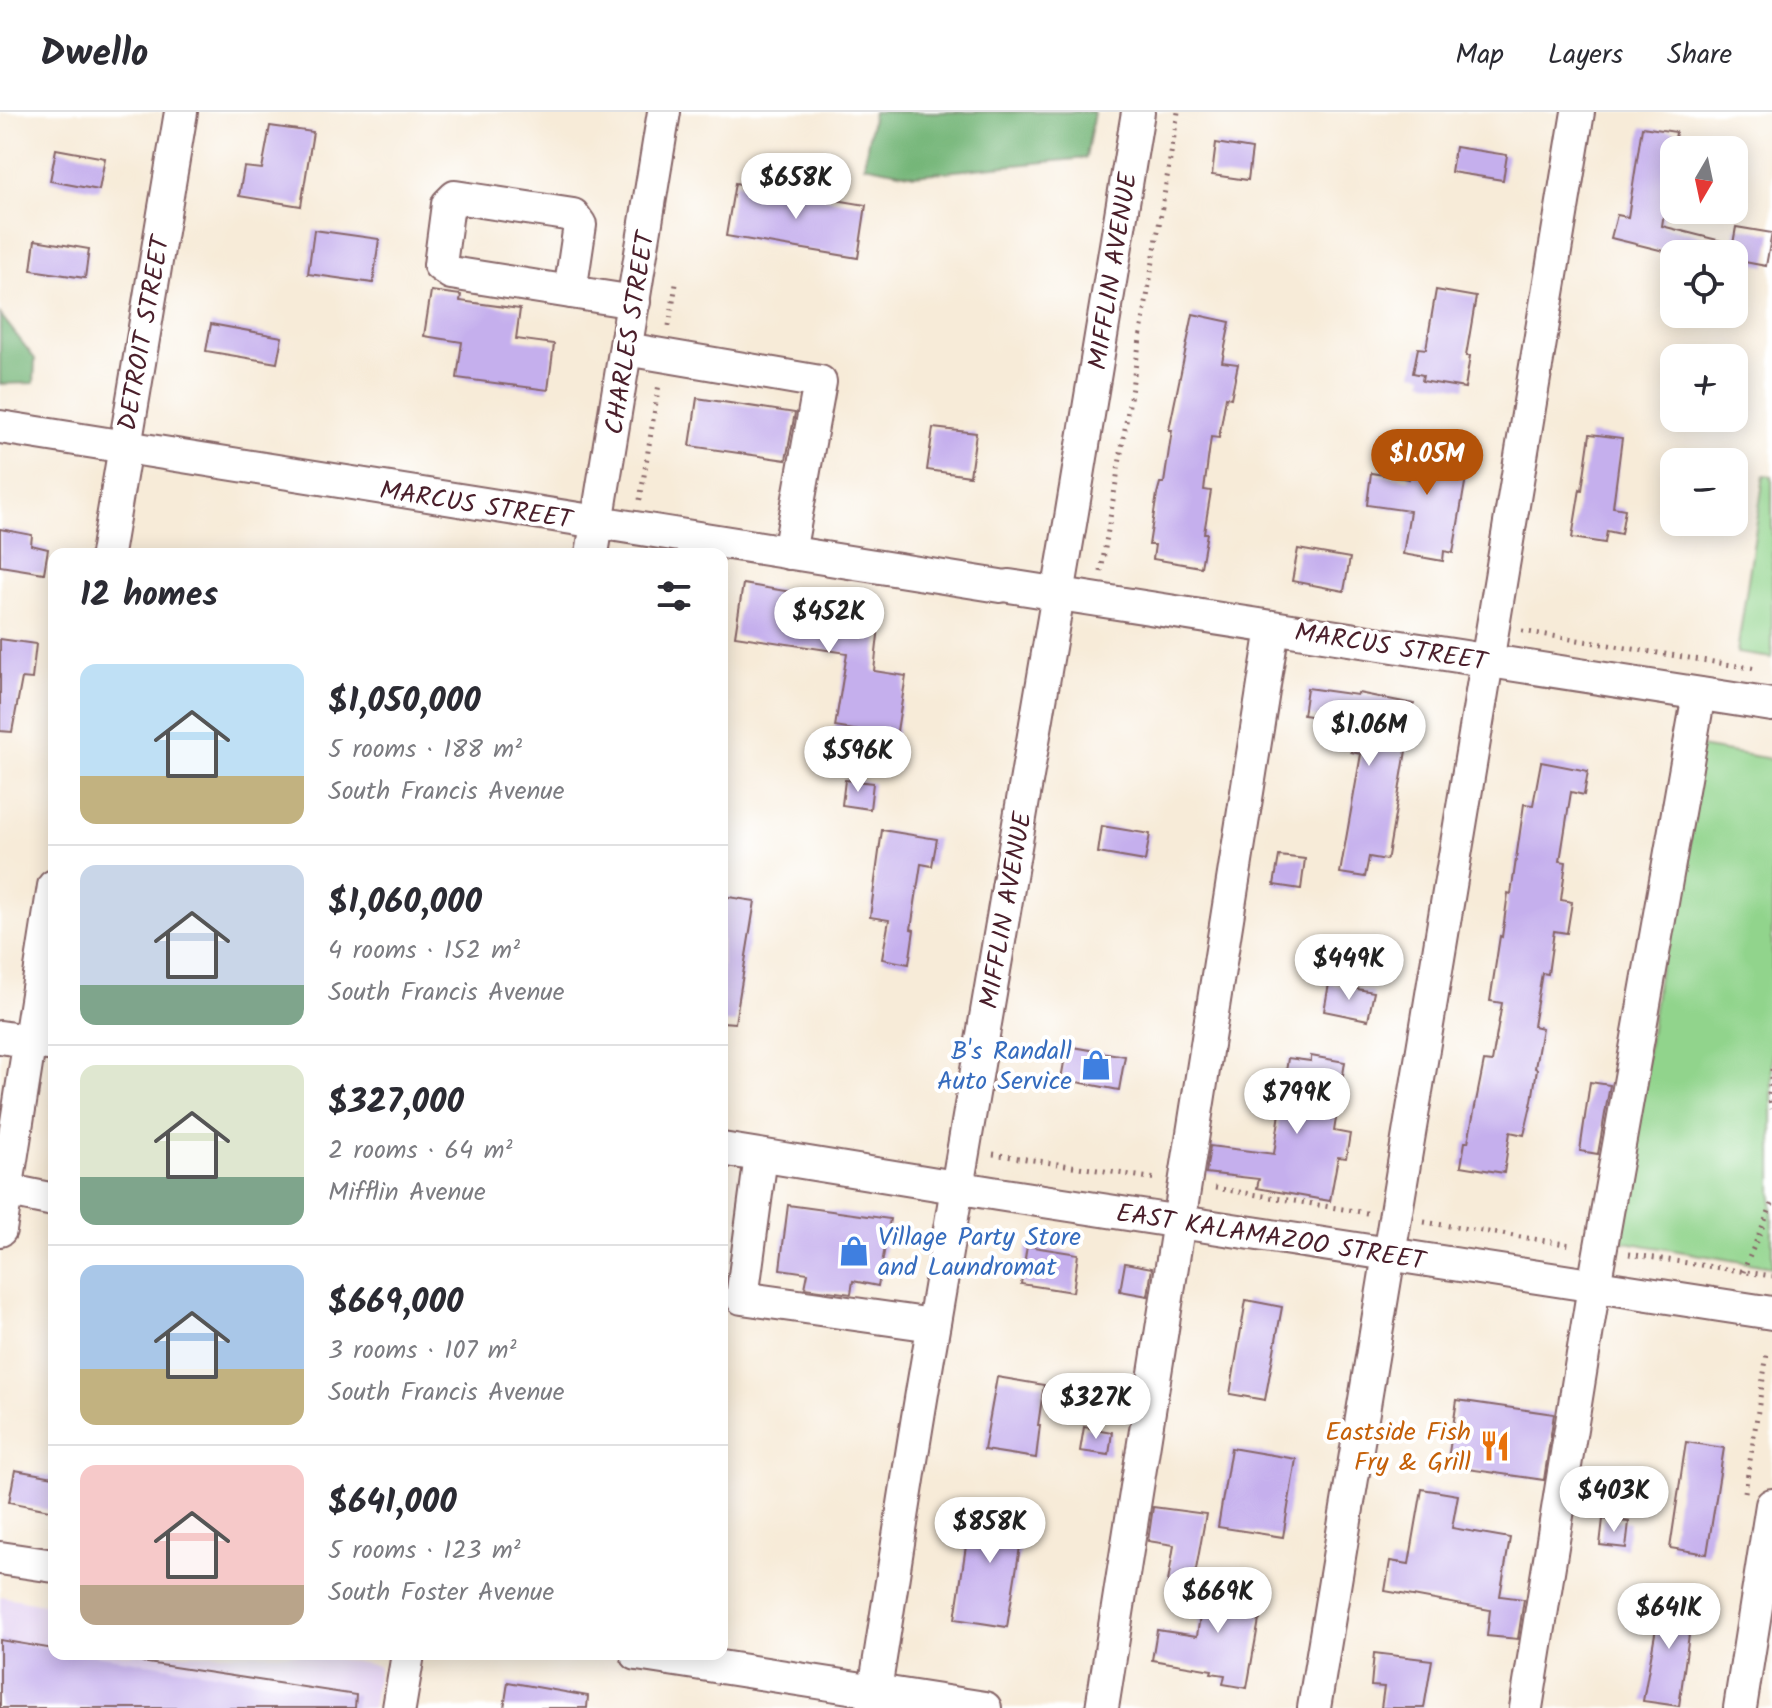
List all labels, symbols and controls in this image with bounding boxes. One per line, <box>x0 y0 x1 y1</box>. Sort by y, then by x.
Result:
text: Dwello <box>40 25 148 85</box>
text: Map <box>1455 33 1504 78</box>
text: Layers <box>1548 33 1623 78</box>
text: Share <box>1667 33 1732 78</box>
north arrow <box>1660 136 1748 224</box>
map controls <box>1660 136 1748 536</box>
pin: $658K <box>740 153 852 221</box>
text: $658K <box>759 158 833 200</box>
street label: MIFFLIN AVENUE <box>1078 169 1150 373</box>
street label: CHARLES STREET <box>594 227 668 438</box>
street label: DETROIT STREET <box>107 231 183 434</box>
button: locate <box>1660 240 1748 328</box>
button: + <box>1660 344 1748 432</box>
pin: $1.05M <box>1362 429 1492 497</box>
text: $1.05M <box>1389 434 1465 476</box>
button: − <box>1660 448 1748 536</box>
street label: MARCUS STREET <box>377 470 577 542</box>
text: 12 homes <box>80 569 218 623</box>
icon: filters <box>652 574 696 618</box>
pin: $452K <box>773 587 885 655</box>
text: $452K <box>792 592 866 634</box>
street label: MARCUS STREET <box>1292 612 1492 684</box>
text: $1,050,000 <box>328 675 481 729</box>
icon: home <box>144 696 240 792</box>
pin: $1.06M <box>1304 700 1434 768</box>
text: $1.06M <box>1331 705 1407 747</box>
pin: $596K <box>802 726 914 794</box>
text: 5 rooms · 188 m² <box>328 729 522 771</box>
text: $596K <box>822 731 894 773</box>
text: South Francis Avenue <box>328 771 565 813</box>
street label: MIFFLIN AVENUE <box>969 808 1045 1012</box>
text: $1,060,000 <box>328 876 482 930</box>
icon: home <box>144 897 240 993</box>
text: 4 rooms · 152 m² <box>328 930 520 972</box>
pin: $449K <box>1293 934 1405 1002</box>
text: $449K <box>1313 939 1385 981</box>
text: South Francis Avenue <box>328 972 565 1014</box>
place label: B's Randall Auto Service <box>937 1031 1072 1103</box>
shop icon: B's Randall Auto Service <box>1079 1048 1113 1082</box>
pin: $799K <box>1241 1068 1353 1136</box>
text: $799K <box>1262 1073 1332 1115</box>
text: $327,000 <box>328 1076 464 1130</box>
icon: home <box>144 1097 240 1193</box>
text: 2 rooms · 64 m² <box>328 1130 512 1172</box>
text: Mifflin Avenue <box>328 1172 486 1214</box>
street label: EAST KALAMAZOO STREET <box>1113 1193 1430 1283</box>
place label: Village Party Store and Laundromat <box>878 1217 1081 1289</box>
shop icon: Village Party Store and Laundromat <box>837 1234 871 1268</box>
text: $669,000 <box>328 1276 463 1330</box>
icon: home <box>144 1297 240 1393</box>
text: 3 rooms · 107 m² <box>328 1330 517 1372</box>
text: South Francis Avenue <box>328 1372 565 1414</box>
pin: $327K <box>1040 1373 1152 1441</box>
text: $327K <box>1060 1378 1132 1420</box>
place label: Eastside Fish Fry & Grill <box>1325 1412 1471 1484</box>
restaurant icon: Eastside Fish Fry & Grill <box>1478 1429 1512 1463</box>
pin: $403K <box>1558 1466 1670 1534</box>
text: $403K <box>1578 1471 1650 1513</box>
text: $641,000 <box>328 1476 457 1530</box>
icon: home <box>144 1497 240 1593</box>
pin: $858K <box>934 1497 1046 1565</box>
text: $858K <box>953 1502 1027 1544</box>
text: 5 rooms · 123 m² <box>328 1530 521 1572</box>
pin: $669K <box>1162 1567 1274 1635</box>
text: South Foster Avenue <box>328 1572 554 1614</box>
text: $669K <box>1182 1572 1254 1614</box>
pin: $641K <box>1613 1583 1725 1651</box>
text: $641K <box>1635 1588 1703 1630</box>

